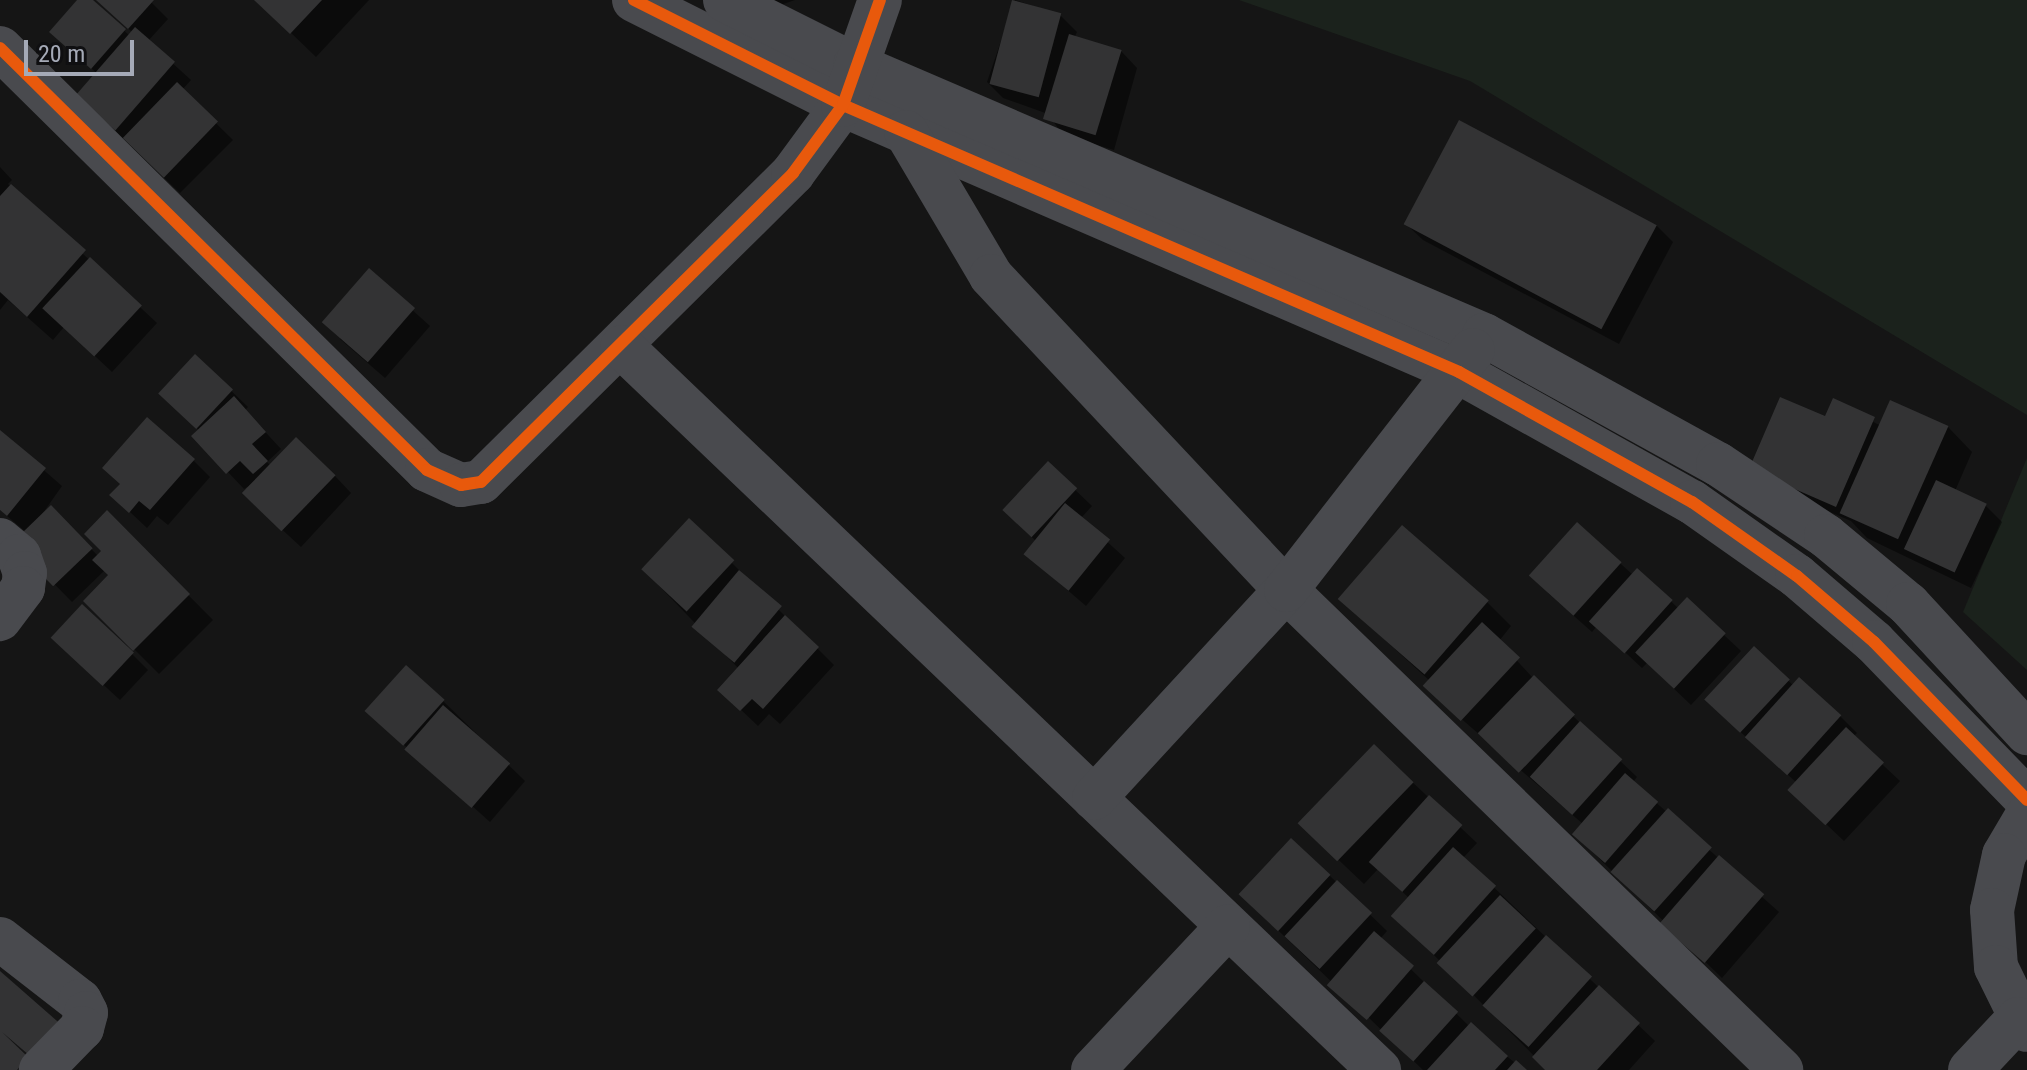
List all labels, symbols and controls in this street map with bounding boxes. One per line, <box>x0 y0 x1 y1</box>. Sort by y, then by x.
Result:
scale bar <box>28 24 138 74</box>
text: 20 m <box>38 40 85 68</box>

